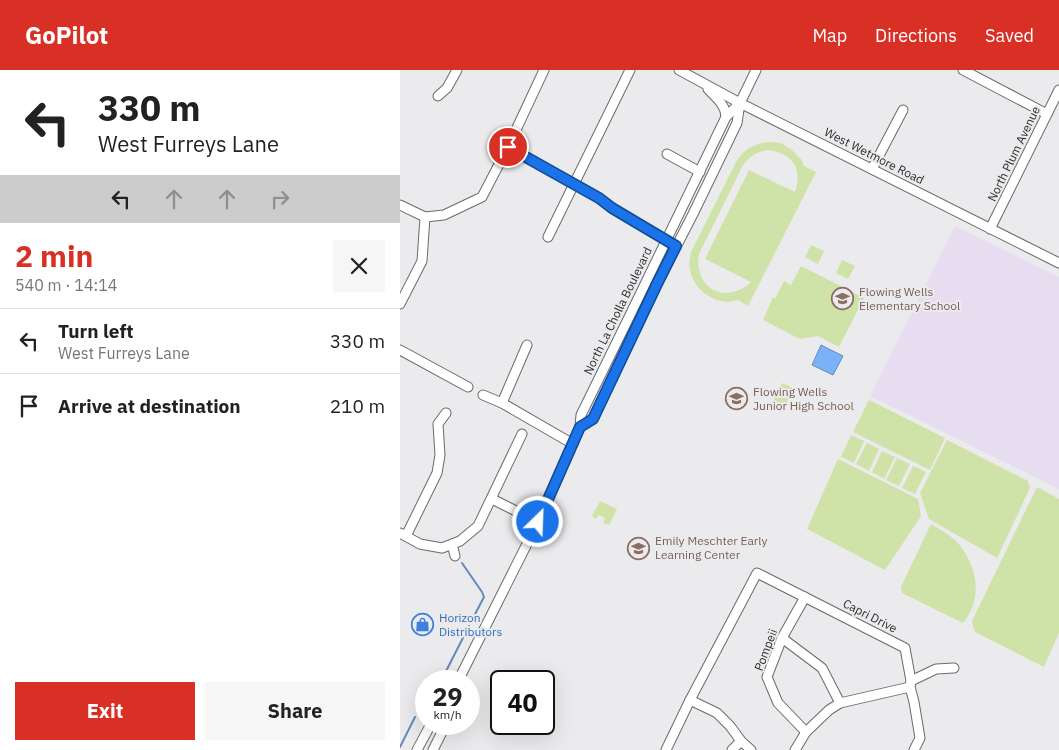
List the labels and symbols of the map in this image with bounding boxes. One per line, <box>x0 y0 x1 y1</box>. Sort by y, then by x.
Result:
street label: North Plum Avenue <box>984 103 1043 204</box>
street label: West Wetmore Road <box>822 124 927 187</box>
pin <box>487 126 529 168</box>
street label: North La Cholla Boulevard <box>580 245 655 377</box>
place label: Flowing Wells Elementary School <box>859 284 960 313</box>
school or university icon: Flowing Wells Elementary School <box>831 287 855 311</box>
place label: Flowing Wells Junior High School <box>753 384 854 413</box>
school or university icon: Flowing Wells Junior High School <box>725 387 749 411</box>
position arrow <box>511 495 563 547</box>
place label: Emily Meschter Early Learning Center <box>655 533 767 562</box>
school or university icon: Emily Meschter Early Learning Center <box>627 536 651 560</box>
street label: Capri Drive <box>841 595 900 636</box>
place label: Horizon Distributors <box>439 610 502 639</box>
shop icon: Horizon Distributors <box>411 613 435 637</box>
street label: Pompeii <box>751 627 780 673</box>
speed limit sign: 40 <box>490 670 555 735</box>

